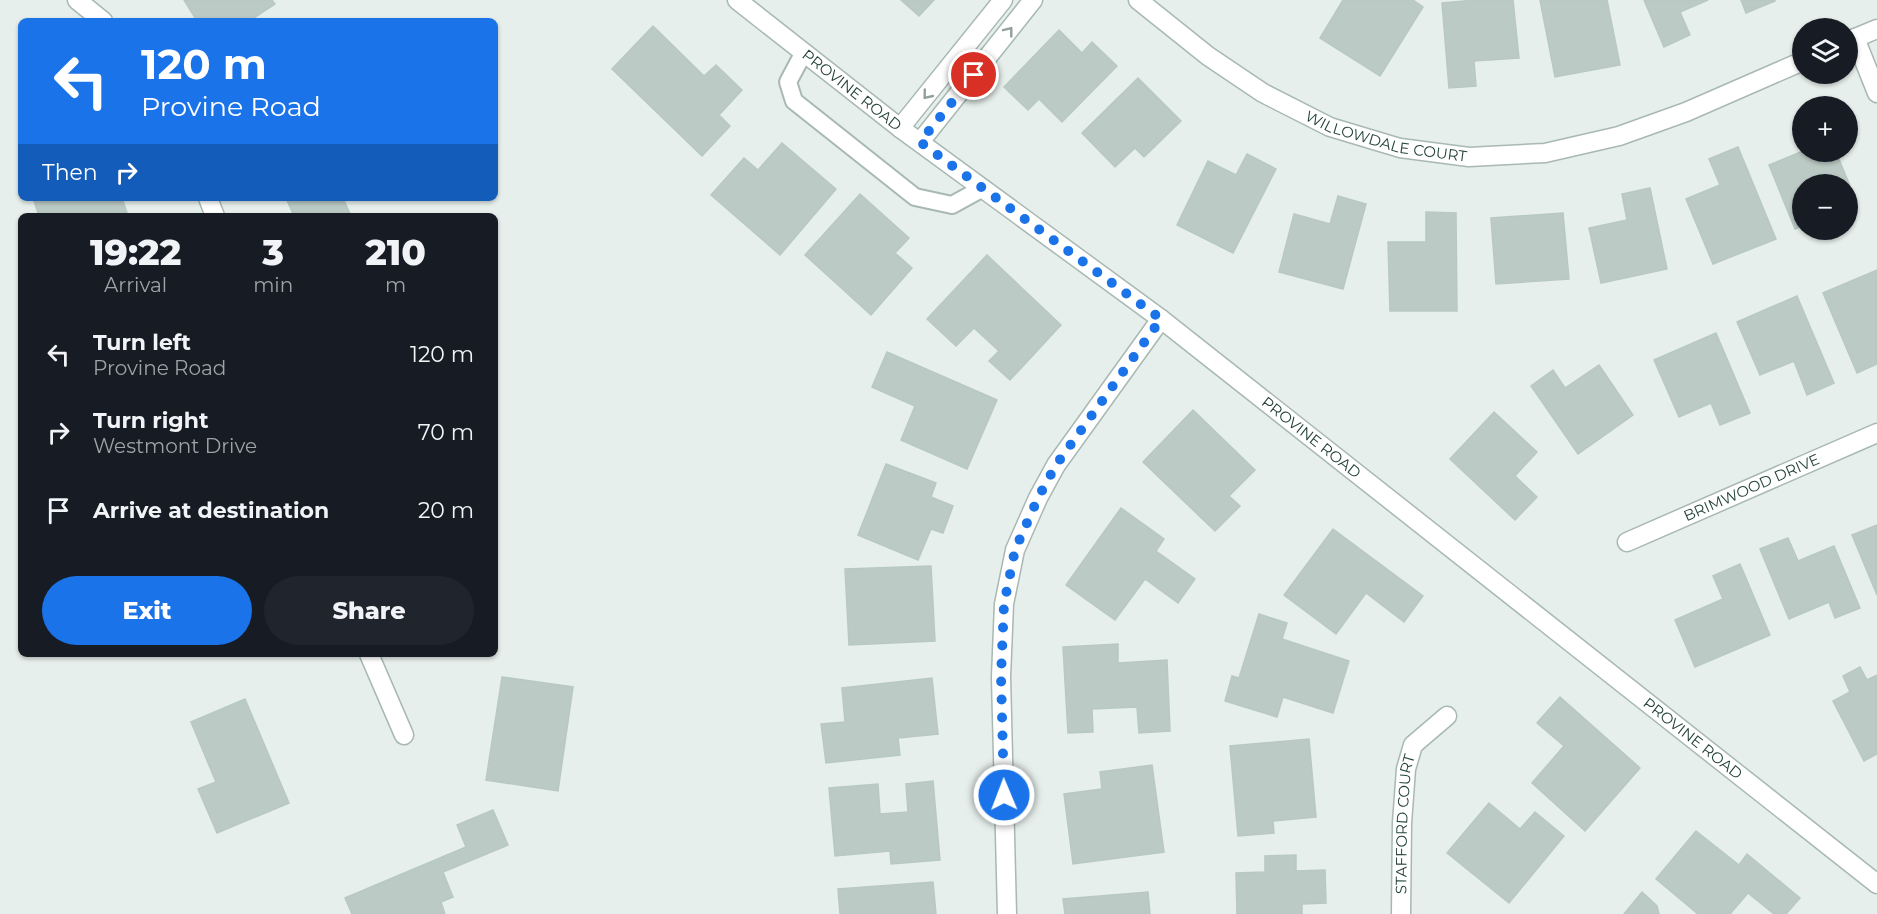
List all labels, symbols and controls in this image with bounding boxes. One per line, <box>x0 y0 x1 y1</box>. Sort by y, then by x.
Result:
map controls <box>1792 18 1858 240</box>
button: layers <box>1792 18 1858 84</box>
one-way arrow <box>1002 26 1013 37</box>
text: 120 m <box>141 38 267 90</box>
icon: left <box>42 42 120 120</box>
street label: PROVINE ROAD <box>799 45 906 135</box>
pin <box>948 49 999 100</box>
icon: arrive <box>957 58 990 91</box>
one-way arrow <box>923 88 934 99</box>
text: Provine Road <box>141 90 321 123</box>
button: + <box>1792 96 1858 162</box>
street label: WILLOWDALE COURT <box>1302 106 1468 166</box>
icon: right <box>110 156 143 189</box>
text: Then <box>42 159 98 186</box>
button: − <box>1792 174 1858 240</box>
text: 19:22 <box>90 230 181 274</box>
text: 3 <box>262 230 284 274</box>
text: 210 <box>365 230 426 274</box>
text: Arrival <box>104 273 167 297</box>
text: min <box>253 273 293 297</box>
text: m <box>385 273 406 297</box>
text: Turn left <box>93 329 191 356</box>
icon: left <box>42 338 75 371</box>
text: 120 m <box>410 341 474 368</box>
text: Provine Road <box>93 356 226 380</box>
street label: PROVINE ROAD <box>1258 392 1365 482</box>
text: Turn right <box>93 407 208 434</box>
icon: right <box>42 416 75 449</box>
text: 70 m <box>418 419 474 446</box>
text: Westmont Drive <box>93 434 257 458</box>
street label: BRIMWOOD DRIVE <box>1681 449 1822 525</box>
icon: arrive <box>42 494 75 527</box>
text: Arrive at destination <box>93 497 329 524</box>
text: 20 m <box>418 497 474 524</box>
button: Exit <box>42 576 252 645</box>
button: Share <box>264 576 474 645</box>
street label: PROVINE ROAD <box>1640 693 1746 783</box>
street label: STAFFORD COURT <box>1391 751 1419 894</box>
position arrow <box>972 763 1036 827</box>

